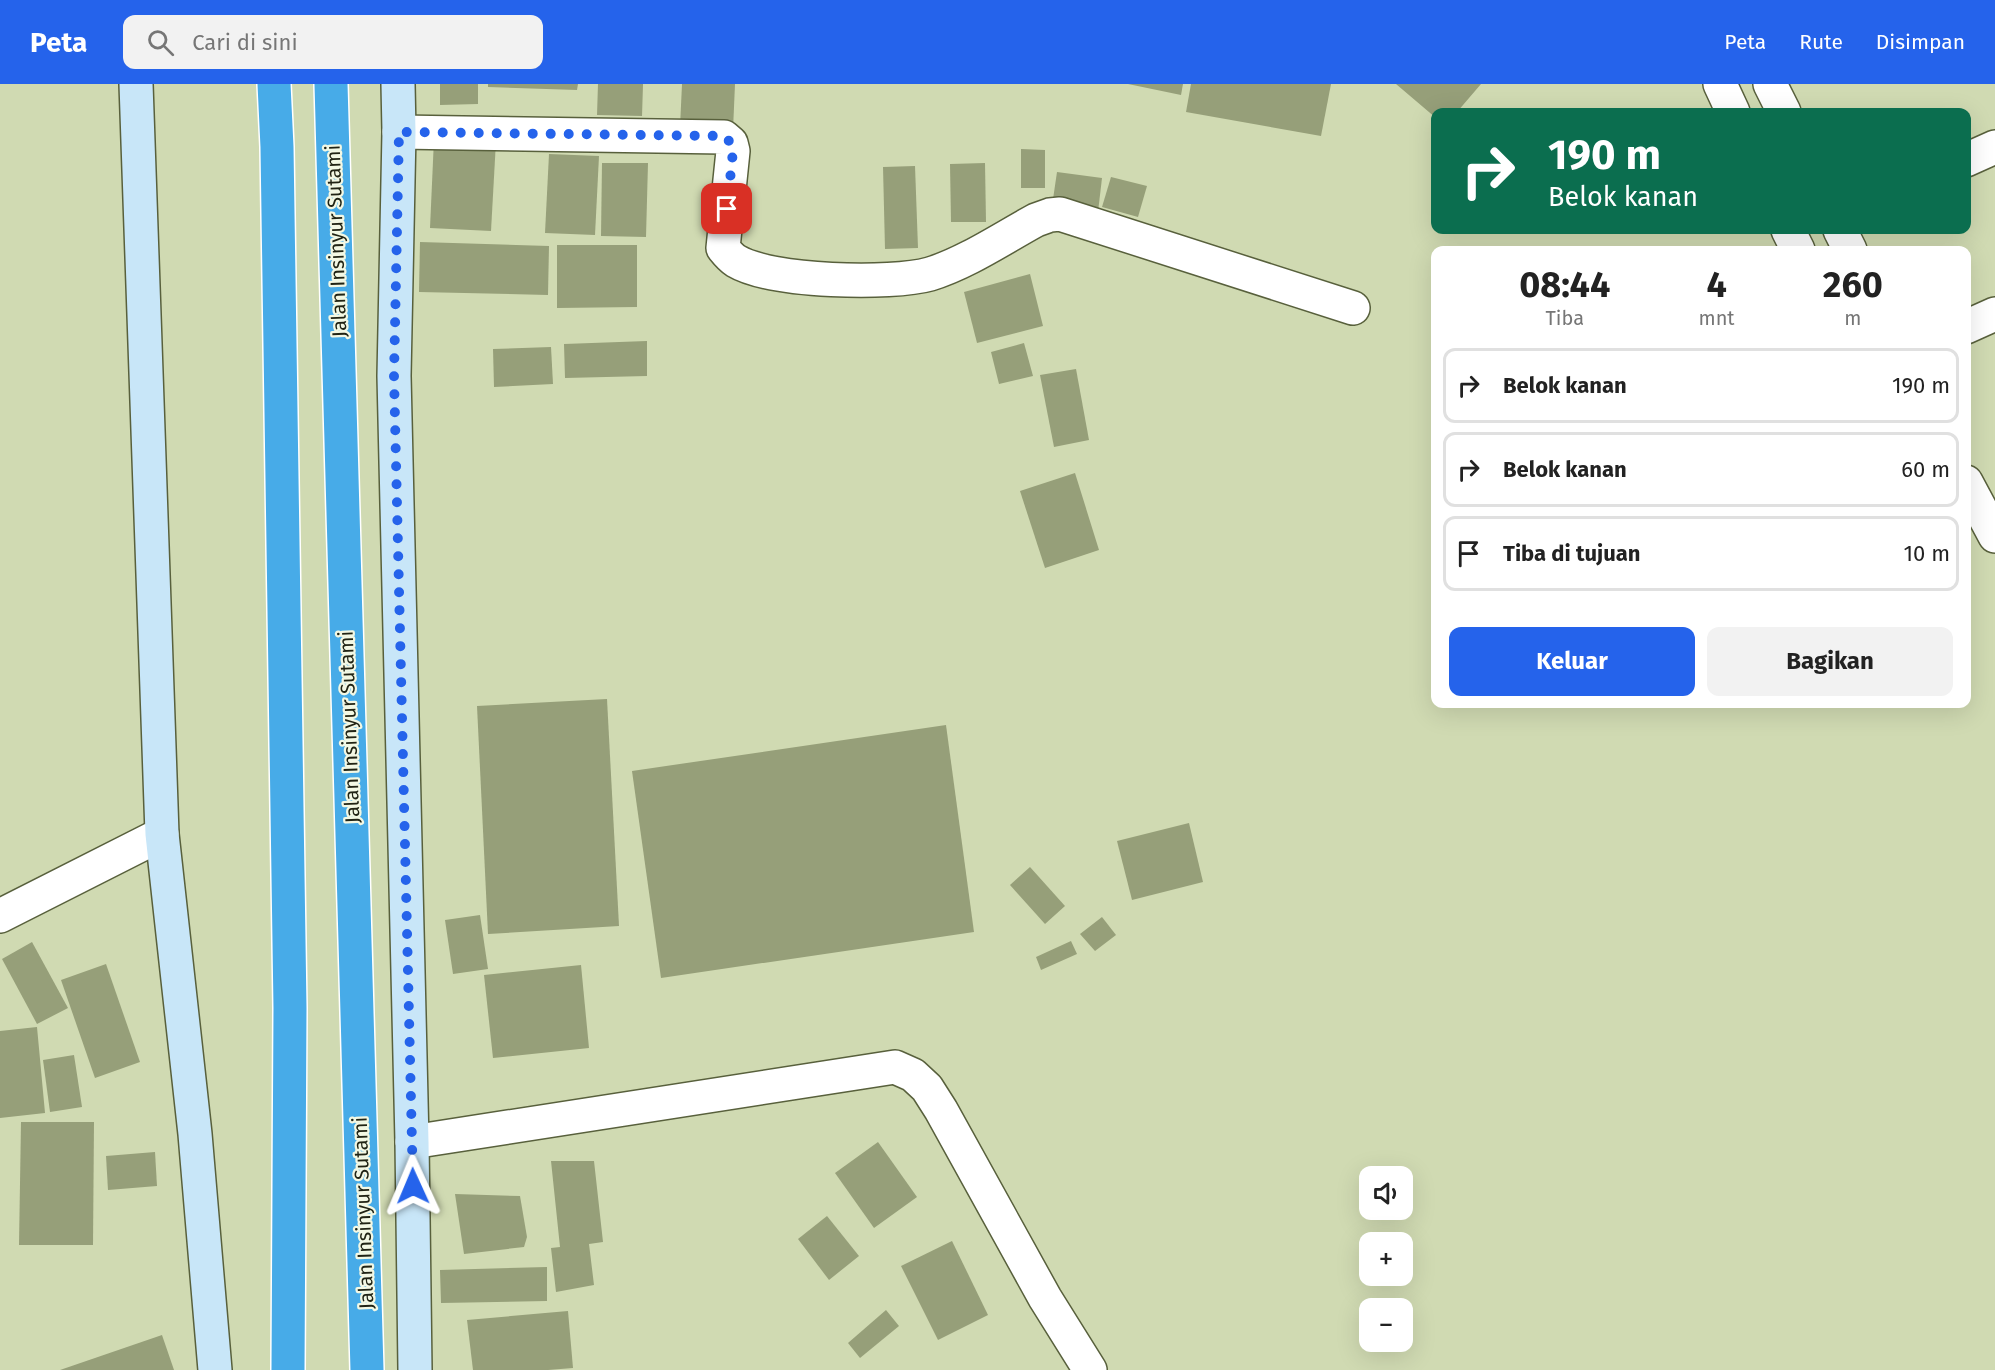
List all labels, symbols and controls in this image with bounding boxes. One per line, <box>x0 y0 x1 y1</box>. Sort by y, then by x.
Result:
search box <box>123 15 543 69</box>
text: Peta <box>30 26 87 59</box>
icon: search <box>144 26 177 59</box>
text: Cari di sini <box>192 29 298 56</box>
text: Peta <box>1724 29 1766 55</box>
text: Rute <box>1799 29 1843 55</box>
text: Disimpan <box>1876 29 1965 55</box>
text: 190 m <box>1548 130 1661 180</box>
icon: right <box>1449 132 1527 210</box>
street label: Jalan Insinyur Sutami <box>321 144 351 338</box>
text: Belok kanan <box>1548 181 1698 213</box>
pin <box>701 183 752 234</box>
icon: arrive <box>710 192 743 225</box>
text: 08:44 <box>1519 263 1610 307</box>
text: 4 <box>1706 263 1727 307</box>
text: 260 <box>1823 263 1883 307</box>
text: Tiba <box>1545 306 1584 330</box>
text: mnt <box>1699 306 1735 330</box>
text: m <box>1844 306 1861 330</box>
icon: right <box>1452 369 1485 402</box>
text: Belok kanan <box>1503 372 1627 399</box>
text: 190 m <box>1892 372 1950 399</box>
icon: right <box>1452 453 1485 486</box>
text: Belok kanan <box>1503 456 1627 483</box>
text: 60 m <box>1901 456 1950 483</box>
icon: arrive <box>1452 537 1485 570</box>
text: Tiba di tujuan <box>1503 540 1640 567</box>
text: 10 m <box>1904 540 1950 567</box>
button: Keluar <box>1449 627 1695 696</box>
button: Bagikan <box>1707 627 1953 696</box>
street label: Jalan Insinyur Sutami <box>334 630 364 824</box>
street label: Jalan Insinyur Sutami <box>348 1116 378 1310</box>
position arrow <box>381 1154 445 1218</box>
map controls <box>1359 1166 1413 1352</box>
button: sound <box>1359 1166 1413 1220</box>
button: + <box>1359 1232 1413 1286</box>
button: − <box>1359 1298 1413 1352</box>

